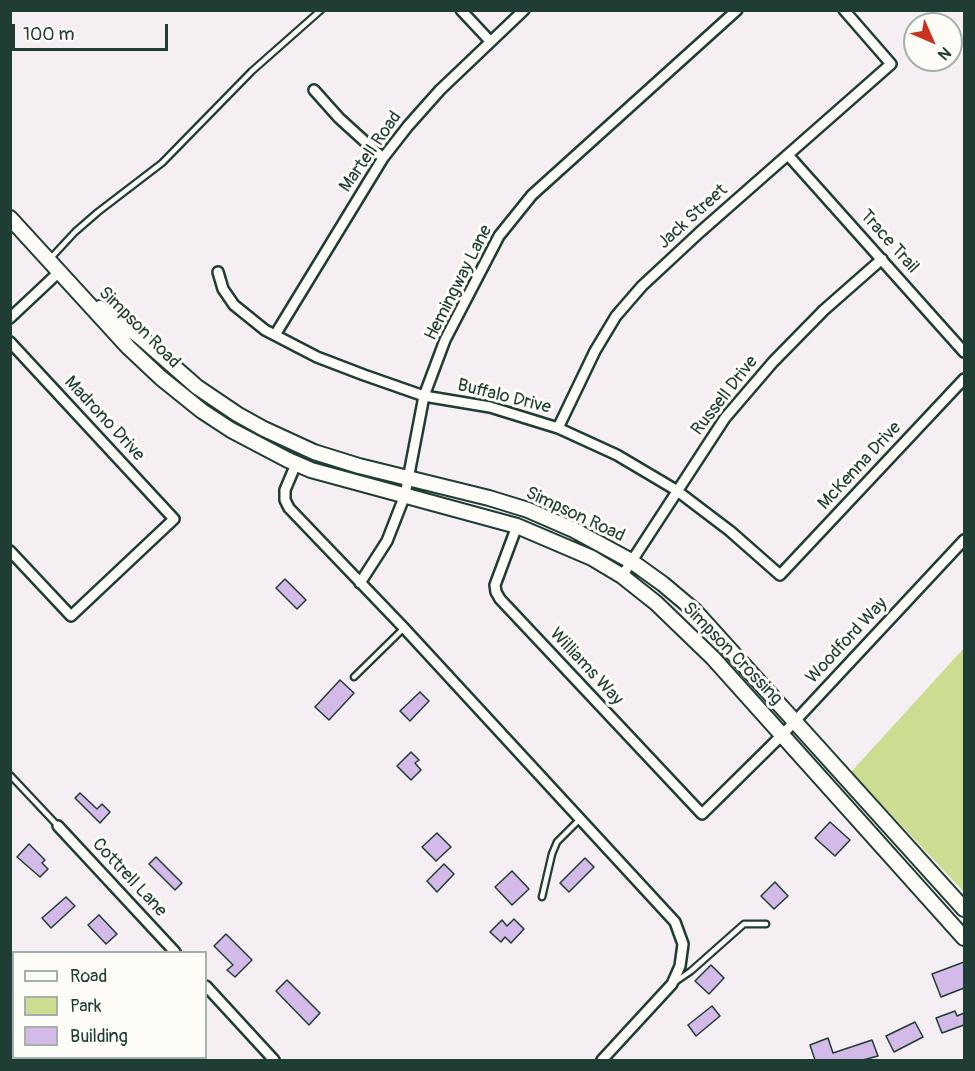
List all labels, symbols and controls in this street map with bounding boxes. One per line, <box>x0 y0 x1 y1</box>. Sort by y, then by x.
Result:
scale bar <box>15 12 171 50</box>
north arrow <box>903 12 963 72</box>
text: 100 m <box>23 23 75 46</box>
text: N <box>933 42 955 64</box>
street label: Martell Road <box>335 107 407 197</box>
street label: Jack Street <box>654 180 732 254</box>
street label: Trace Trail <box>855 206 923 278</box>
street label: Hemingway Lane <box>421 222 497 344</box>
street label: Simpson Road <box>94 283 184 373</box>
street label: Russell Drive <box>687 352 763 440</box>
street label: Madrono Drive <box>59 372 149 466</box>
street label: Buffalo Drive <box>455 375 553 419</box>
street label: McKenna Drive <box>814 417 906 515</box>
street label: Simpson Road <box>522 483 628 547</box>
street label: Woodford Way <box>802 594 892 688</box>
street label: Simpson Crossing <box>677 598 787 710</box>
street label: Williams Way <box>545 624 627 710</box>
street label: Cottrell Lane <box>87 834 171 922</box>
legend <box>12 951 207 1059</box>
text: Road <box>70 965 107 988</box>
text: Park <box>70 995 102 1018</box>
text: Building <box>70 1025 128 1048</box>

